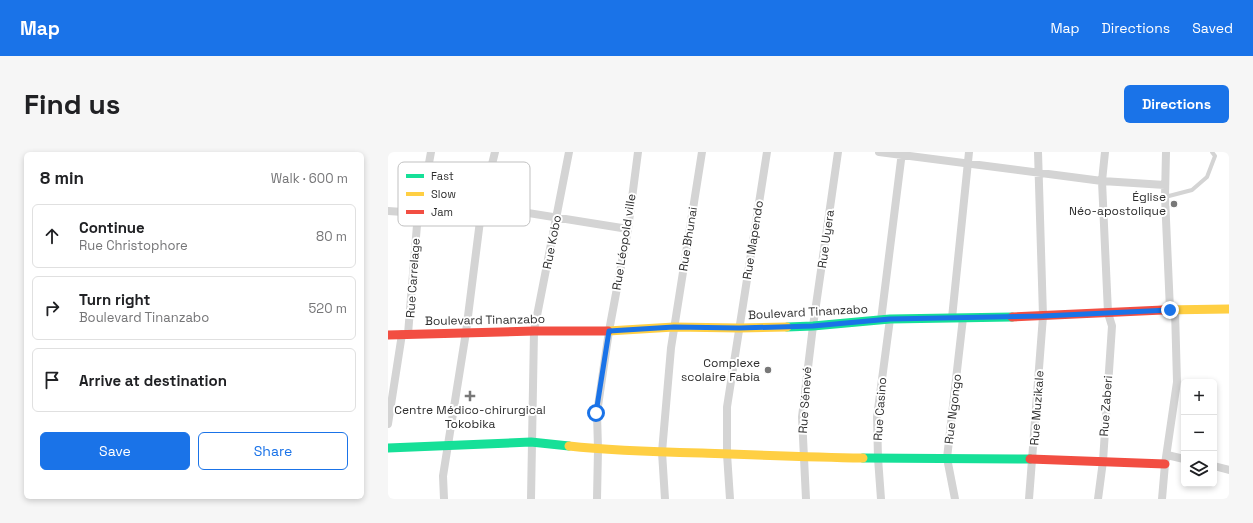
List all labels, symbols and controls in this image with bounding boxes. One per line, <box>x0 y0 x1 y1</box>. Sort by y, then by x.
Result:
text: Map <box>20 16 60 41</box>
text: Map <box>1050 19 1080 37</box>
text: Directions <box>1102 19 1170 37</box>
text: Saved <box>1192 19 1233 37</box>
button: Directions <box>1124 85 1229 123</box>
text: Find us <box>24 86 121 122</box>
legend <box>398 162 530 226</box>
text: 8 min <box>40 167 84 189</box>
text: Fast <box>431 169 454 183</box>
text: Walk · 600 m <box>271 170 348 187</box>
text: Slow <box>431 187 456 201</box>
place label: Église Néo-apostolique <box>1069 189 1166 219</box>
street label: Rue Léopold ville <box>608 193 640 291</box>
street label: Rue Mapendo <box>739 199 767 281</box>
marker: Église Néo-apostolique <box>1169 199 1179 209</box>
text: Jam <box>431 205 453 219</box>
street label: Rue Bhunai <box>675 206 701 272</box>
street label: Rue Uyera <box>814 209 838 269</box>
street label: Rue Kobo <box>539 214 565 270</box>
text: Continue <box>79 218 145 237</box>
icon: ahead <box>41 225 63 247</box>
text: 80 m <box>316 228 347 245</box>
text: Rue Christophore <box>79 237 188 254</box>
street label: Rue Carrelage <box>402 237 424 319</box>
text: Turn right <box>79 290 150 309</box>
icon: right <box>41 297 63 319</box>
text: 520 m <box>309 300 347 317</box>
street label: Boulevard Tinanzabo <box>748 301 868 323</box>
route end <box>1161 301 1179 319</box>
text: Boulevard Tinanzabo <box>79 309 209 326</box>
street label: Boulevard Tinanzabo <box>425 311 545 329</box>
place label: Complexe scolaire Fabia <box>681 355 760 385</box>
marker: Complexe scolaire Fabia <box>763 365 773 375</box>
street label: Rue Sénevé <box>795 366 815 434</box>
icon: arrive <box>41 369 63 391</box>
street label: Rue Muzikale <box>1026 370 1048 446</box>
text: Arrive at destination <box>79 371 227 390</box>
street label: Rue Ngongo <box>941 373 965 445</box>
street label: Rue Zaberi <box>1096 375 1116 437</box>
street label: Rue Casino <box>870 377 890 441</box>
map controls <box>1181 379 1217 487</box>
button: + <box>1181 379 1217 415</box>
marker: Centre Médico-chirurgical Tokobika <box>464 390 476 402</box>
place label: Centre Médico-chirurgical Tokobika <box>394 402 546 432</box>
route start <box>587 404 605 422</box>
button: − <box>1181 415 1217 451</box>
button: Save <box>40 432 190 470</box>
button: Share <box>198 432 348 470</box>
button: layers <box>1181 451 1217 487</box>

